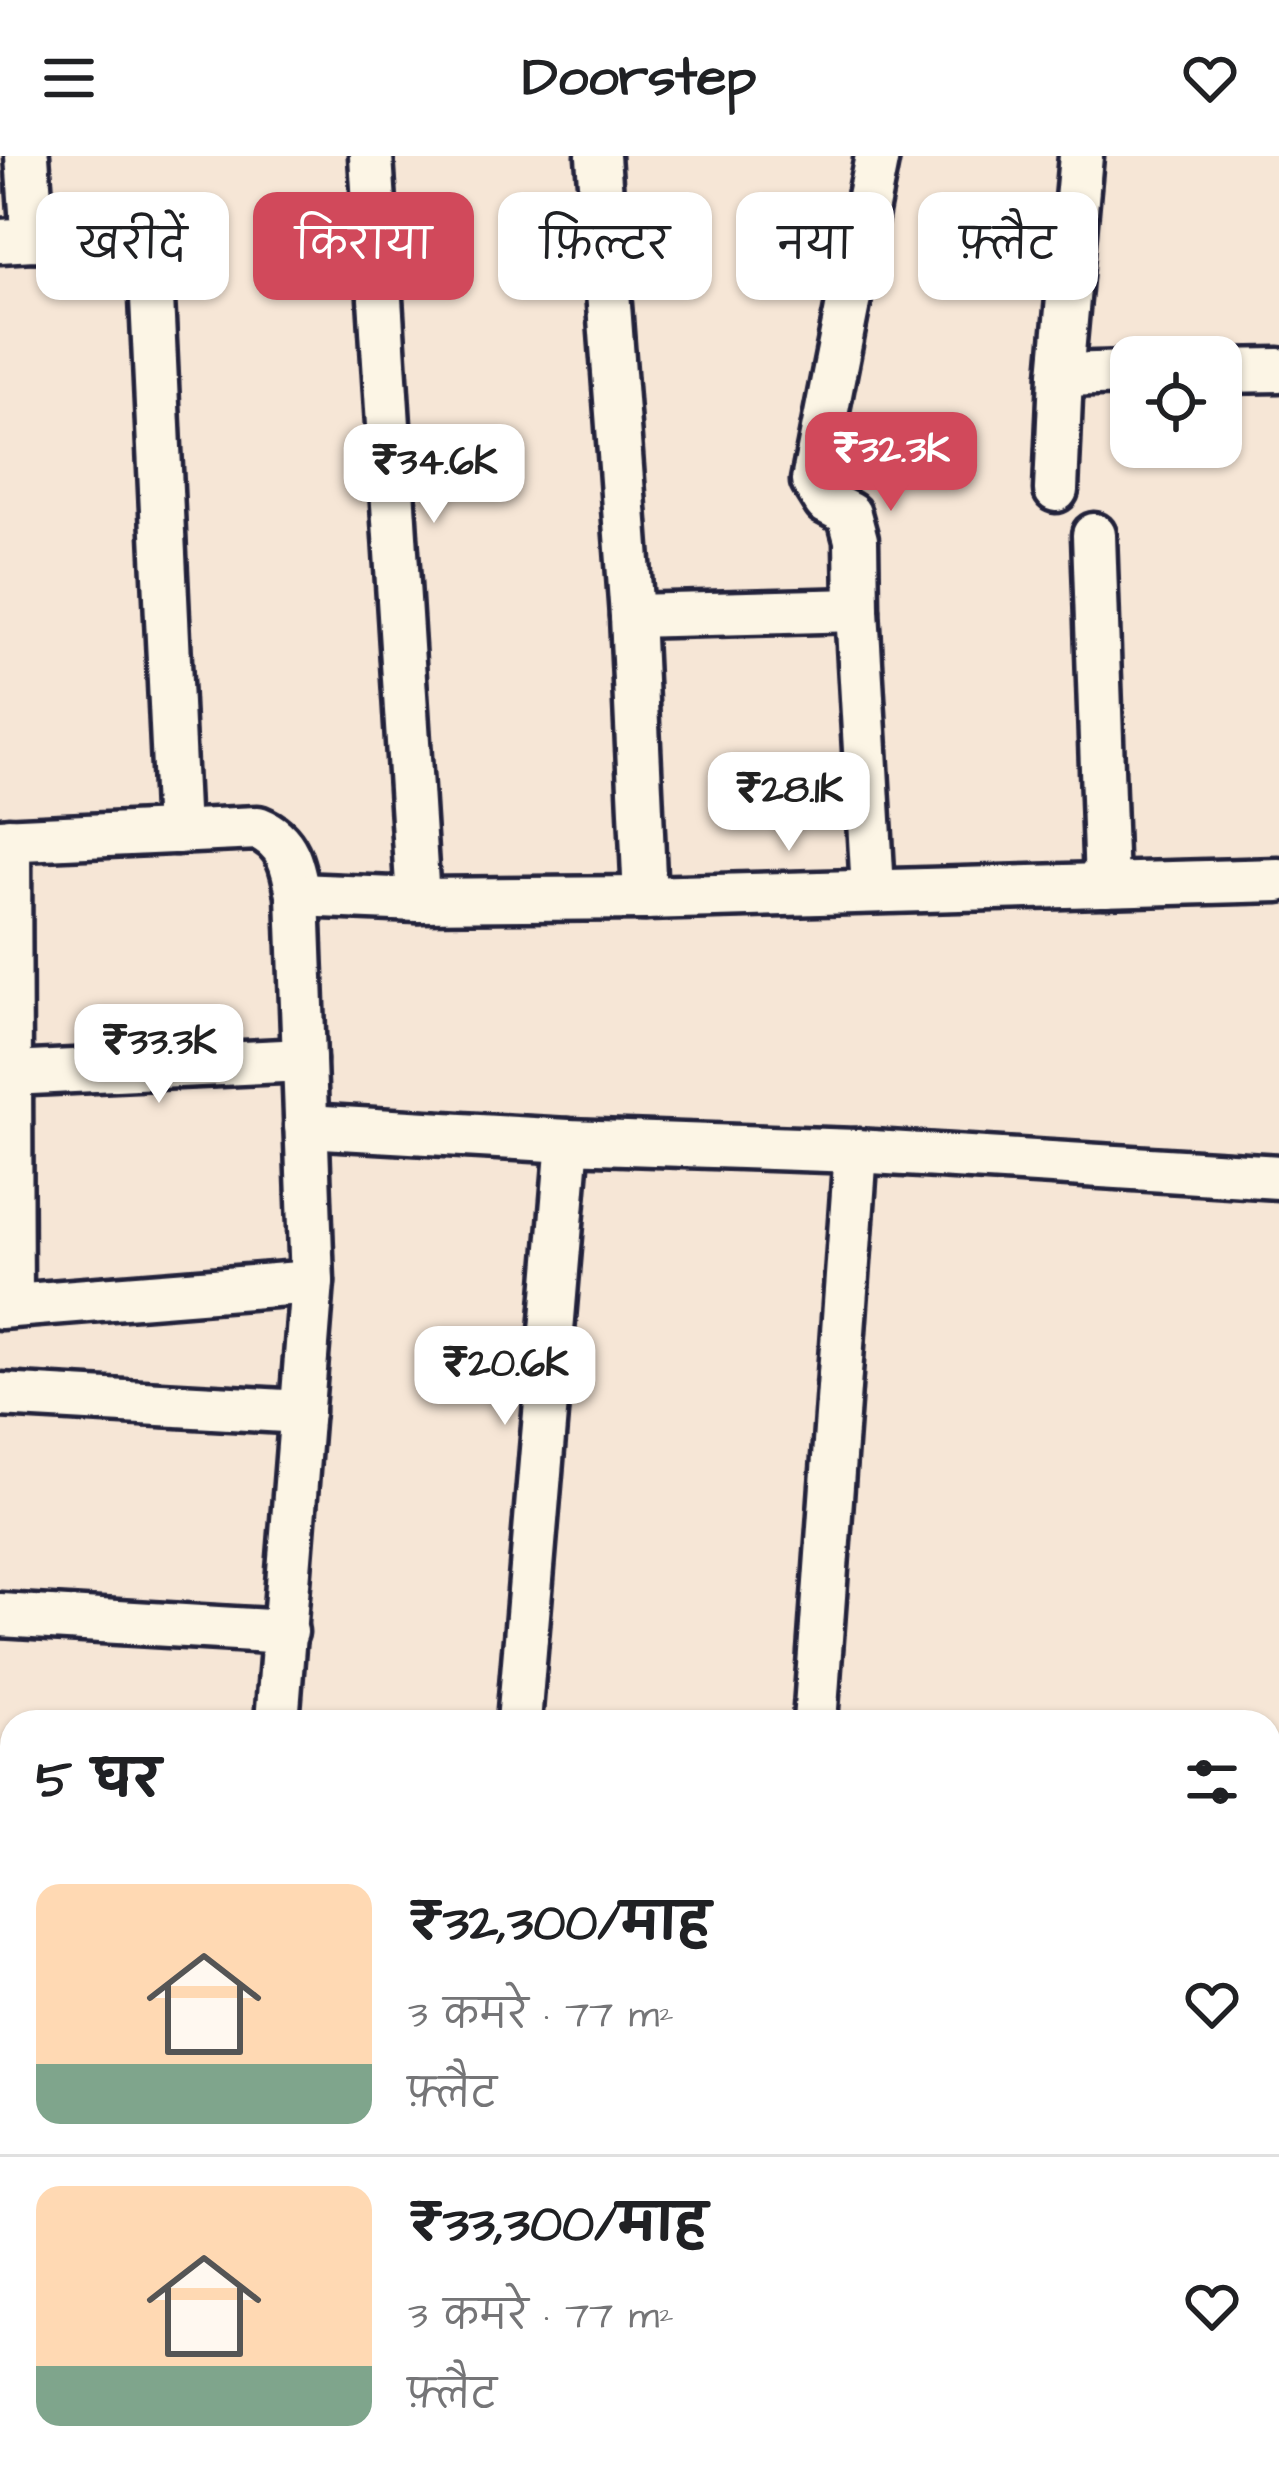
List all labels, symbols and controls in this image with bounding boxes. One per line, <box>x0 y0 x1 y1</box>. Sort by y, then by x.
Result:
text: Doorstep <box>523 41 756 116</box>
icon: menu <box>36 45 102 111</box>
icon: heart <box>1177 45 1243 111</box>
chip: खरीदें <box>36 192 229 300</box>
chip: किराया <box>253 192 474 300</box>
chip: फ़िल्टर <box>498 192 712 300</box>
chip: नया <box>736 192 894 300</box>
chip: फ़्लैट <box>918 192 1098 300</box>
map controls <box>1110 336 1242 468</box>
button: locate <box>1110 336 1242 468</box>
pin: ₹32.3K <box>793 412 989 514</box>
pin: ₹34.6K <box>336 424 532 526</box>
text: ₹32.3K <box>832 424 950 478</box>
text: ₹34.6K <box>371 436 497 490</box>
pin: ₹28.1K <box>691 752 887 854</box>
text: ₹28.1K <box>735 764 843 818</box>
pin: ₹33.3K <box>61 1004 257 1106</box>
text: ₹33.3K <box>101 1016 217 1070</box>
pin: ₹20.6K <box>407 1326 603 1428</box>
text: ₹20.6K <box>441 1338 569 1392</box>
text: 5 घर <box>36 1746 160 1817</box>
icon: filters <box>1179 1749 1245 1815</box>
text: ₹32,300/माह <box>408 1889 710 1960</box>
icon: home <box>132 1932 276 2076</box>
icon: heart <box>1179 1971 1245 2037</box>
text: 3 कमरे · 77 m² <box>408 1989 674 2043</box>
text: फ़्लैट <box>408 2068 497 2122</box>
text: ₹33,300/माह <box>408 2190 707 2261</box>
icon: home <box>132 2234 276 2378</box>
icon: heart <box>1179 2273 1245 2339</box>
text: 3 कमरे · 77 m² <box>408 2290 674 2344</box>
text: फ़्लैट <box>408 2369 497 2423</box>

